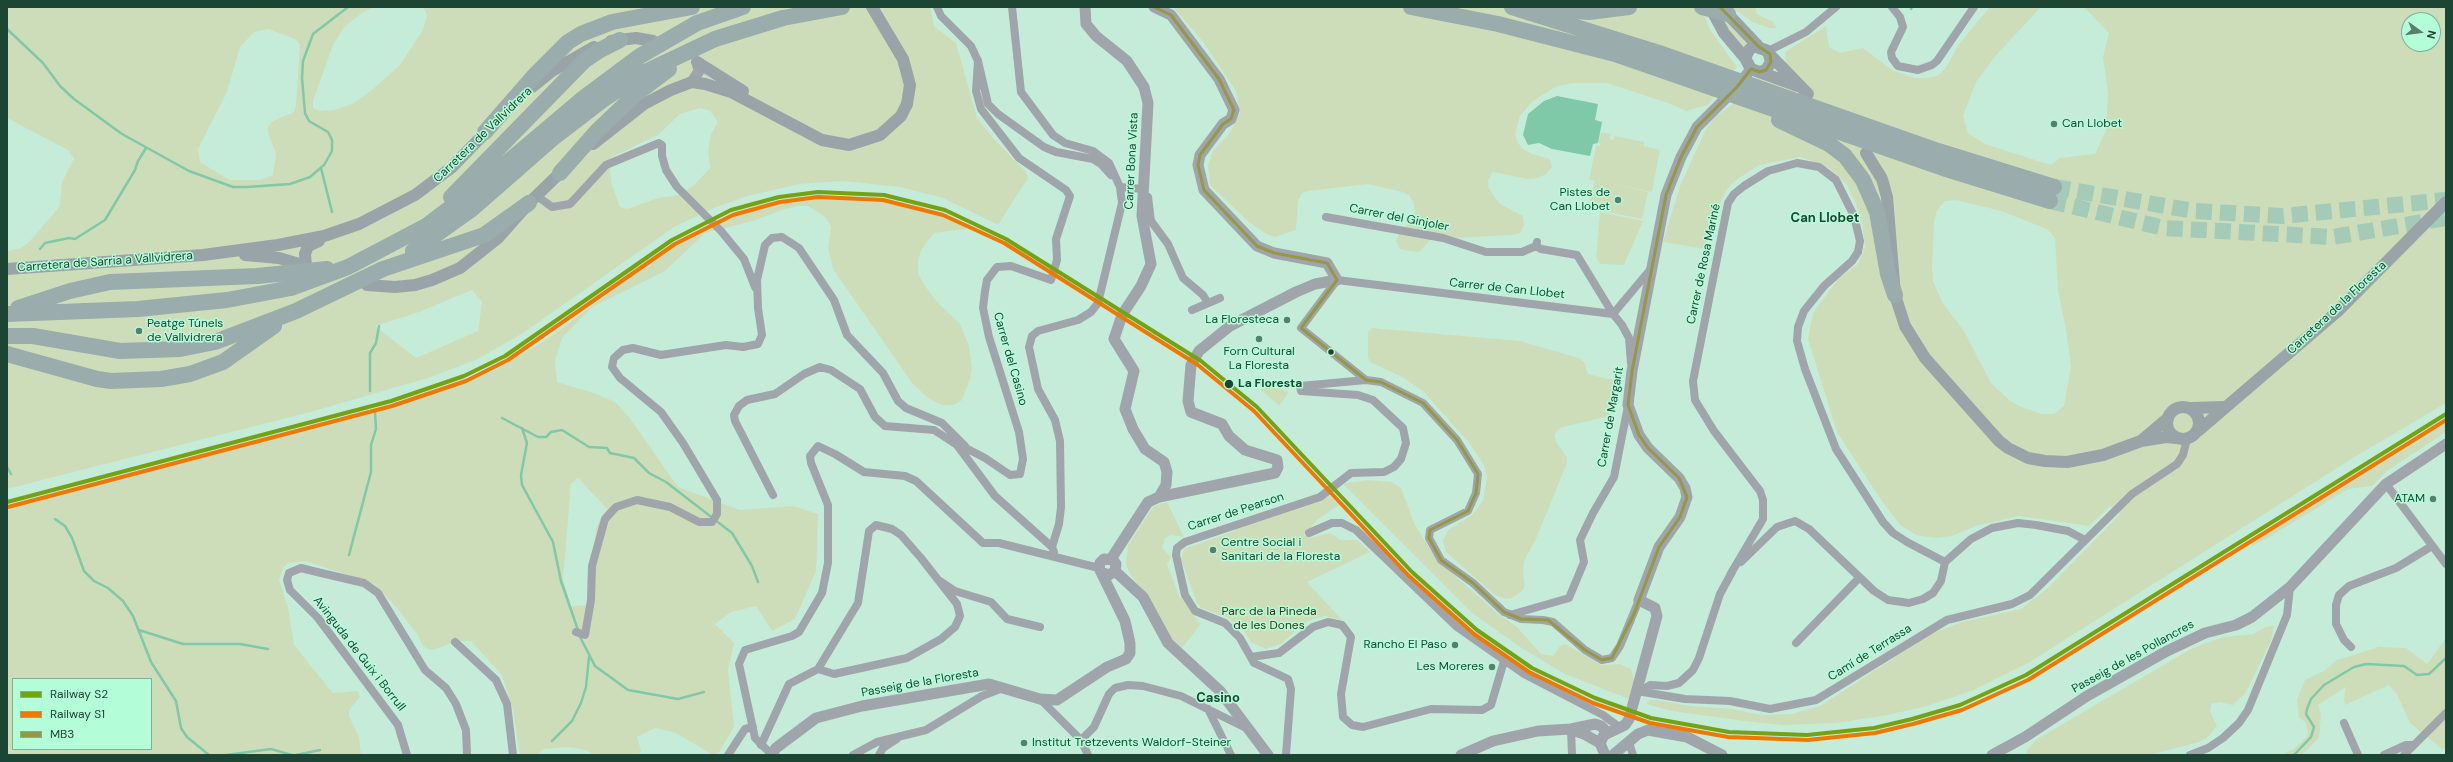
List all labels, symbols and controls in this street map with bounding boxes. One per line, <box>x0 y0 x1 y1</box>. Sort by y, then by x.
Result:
north arrow <box>2401 12 2441 52</box>
text: N <box>2424 29 2439 40</box>
street label: Carretera de Vallvidrera <box>431 84 535 186</box>
street label: Carrer Bona Vista <box>1122 112 1142 210</box>
place label: Can Llobet <box>2062 117 2122 131</box>
marker: Can Llobet <box>2049 119 2059 129</box>
place label: Pistes de Can Llobet <box>1550 186 1610 214</box>
marker: Pistes de Can Llobet <box>1613 195 1623 205</box>
street label: Carrer del Ginjoler <box>1348 201 1450 235</box>
street label: Carrer de Rosa Mariné <box>1684 202 1724 326</box>
district label: Can Llobet <box>1791 211 1859 227</box>
street label: Carretera de Sarria a Vallvidrera <box>17 249 193 275</box>
street label: Carretera de la Floresta <box>2285 258 2389 358</box>
street label: Carrer de Can Llobet <box>1449 276 1565 302</box>
street label: Carrer del Casino <box>990 311 1030 407</box>
place label: La Floresteca <box>1205 313 1279 327</box>
marker: La Floresteca <box>1282 315 1292 325</box>
place label: Peatge Túnels de Vallvidrera <box>147 317 223 345</box>
marker: Peatge Túnels de Vallvidrera <box>134 326 144 336</box>
marker: Forn Cultural La Floresta <box>1254 334 1264 344</box>
place label: Forn Cultural La Floresta <box>1223 345 1295 373</box>
unlabelled marker <box>1326 347 1336 357</box>
street label: Carrer de Margarit <box>1595 366 1627 468</box>
place label: La Floresta <box>1238 377 1302 391</box>
marker: La Floresta <box>1223 378 1235 390</box>
street label: Carrer de Pearson <box>1186 490 1286 534</box>
place label: ATAM <box>2394 492 2425 506</box>
marker: ATAM <box>2428 494 2438 504</box>
place label: Centre Social i Sanitari de la Floresta <box>1221 536 1340 564</box>
marker: Centre Social i Sanitari de la Floresta <box>1208 545 1218 555</box>
street label: Avinguda de Guix i Borrull <box>310 594 408 714</box>
park label: Parc de la Pineda de les Dones <box>1221 605 1317 633</box>
street label: Passeig de les Pollancres <box>2069 617 2197 697</box>
street label: Camí de Terrassa <box>1826 622 1914 684</box>
place label: Rancho El Paso <box>1364 638 1447 652</box>
marker: Rancho El Paso <box>1450 640 1460 650</box>
place label: Les Moreres <box>1417 660 1484 674</box>
marker: Les Moreres <box>1487 662 1497 672</box>
street label: Passeig de la Floresta <box>860 666 980 700</box>
legend <box>12 678 152 750</box>
text: Railway S2 <box>50 686 108 702</box>
district label: Casino <box>1196 691 1240 707</box>
text: Railway S1 <box>50 706 105 722</box>
text: MB3 <box>50 726 74 742</box>
place label: Institut Tretzevents Waldorf-Steiner <box>1032 736 1231 750</box>
marker: Institut Tretzevents Waldorf-Steiner <box>1019 738 1029 748</box>

